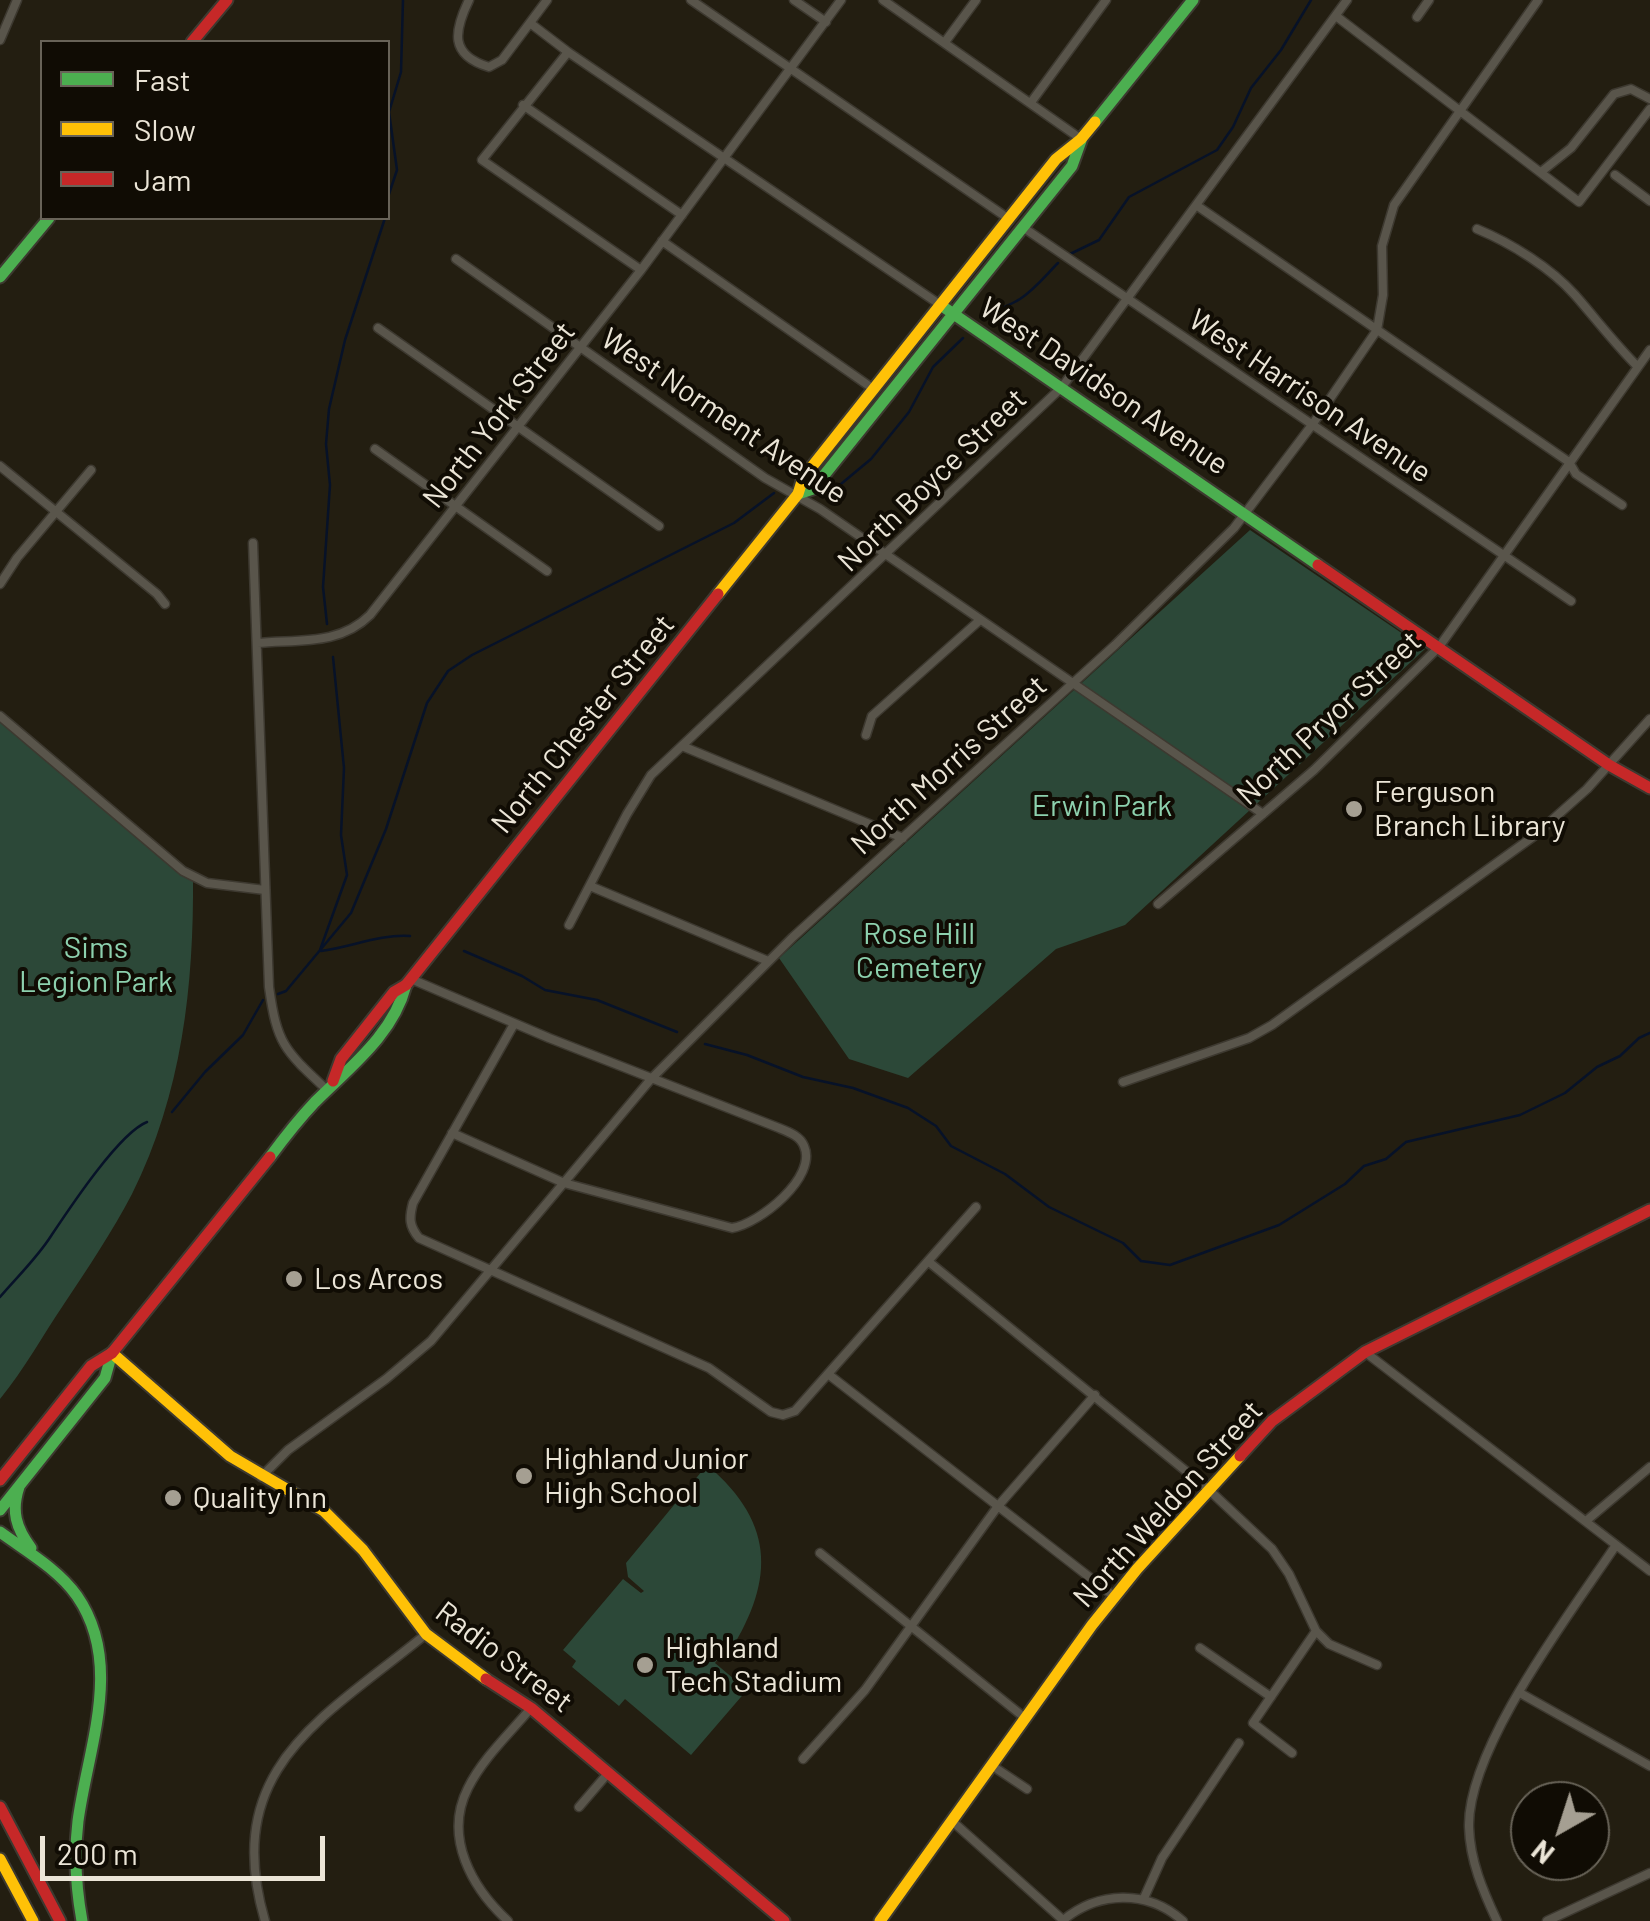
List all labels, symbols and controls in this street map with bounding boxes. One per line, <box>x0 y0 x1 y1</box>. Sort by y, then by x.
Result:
legend <box>40 40 390 220</box>
text: Fast <box>134 61 191 97</box>
text: Slow <box>134 111 196 147</box>
text: Jam <box>134 161 191 197</box>
street label: West Davidson Avenue <box>973 289 1235 483</box>
street label: West Harrison Avenue <box>1182 301 1438 491</box>
street label: North York Street <box>415 315 583 515</box>
street label: West Norment Avenue <box>594 320 854 512</box>
street label: North Boyce Street <box>830 381 1034 579</box>
street label: North Chester Street <box>484 608 682 840</box>
street label: North Pryor Street <box>1229 623 1429 813</box>
street label: North Morris Street <box>844 668 1054 862</box>
place label: Ferguson Branch Library <box>1374 774 1566 844</box>
park label: Erwin Park <box>1032 788 1172 824</box>
marker: Ferguson Branch Library <box>1343 798 1365 820</box>
park label: Rose Hill Cemetery <box>856 916 982 986</box>
park label: Sims Legion Park <box>19 930 173 1000</box>
place label: Los Arcos <box>314 1261 443 1297</box>
marker: Los Arcos <box>283 1268 305 1290</box>
street label: North Weldon Street <box>1066 1393 1270 1615</box>
place label: Highland Junior High School <box>544 1441 749 1512</box>
marker: Highland Junior High School <box>513 1465 535 1487</box>
place label: Quality Inn <box>193 1480 327 1516</box>
marker: Quality Inn <box>162 1487 184 1509</box>
street label: Radio Street <box>428 1594 580 1720</box>
place label: Highland Tech Stadium <box>665 1630 842 1700</box>
marker: Highland Tech Stadium <box>634 1654 656 1676</box>
north arrow <box>1510 1781 1610 1881</box>
scale bar <box>45 1816 330 1878</box>
text: N <box>1524 1834 1560 1872</box>
text: 200 m <box>57 1835 138 1871</box>

